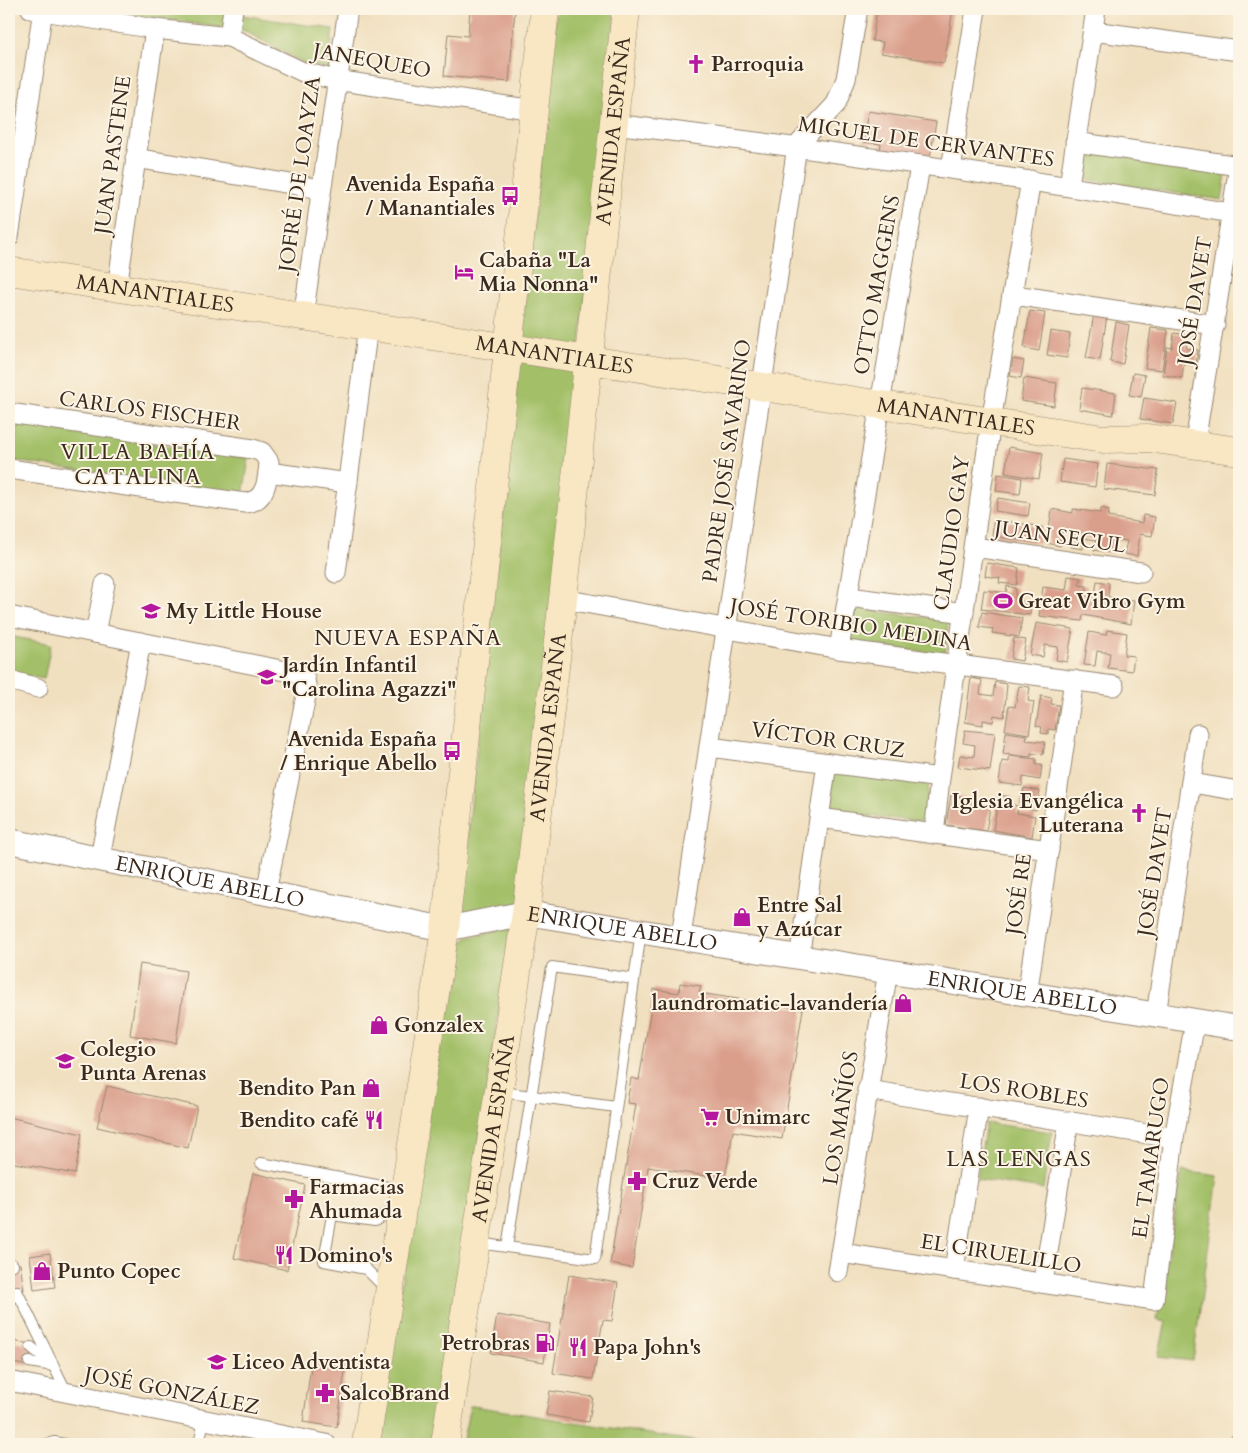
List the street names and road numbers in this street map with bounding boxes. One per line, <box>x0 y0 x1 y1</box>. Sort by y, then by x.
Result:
street label: AVENIDA ESPAÑA <box>588 35 637 227</box>
street label: JANEQUEO <box>308 36 433 86</box>
street label: JUAN PASTENE <box>87 74 138 239</box>
street label: JOFRÉ DE LOAYZA <box>271 74 328 277</box>
street label: MIGUEL DE CERVANTES <box>796 110 1056 174</box>
street label: OTTO MAGGENS <box>847 193 907 377</box>
street label: JOSÉ DAVET <box>1170 234 1220 371</box>
street label: MANANTIALES <box>74 267 236 320</box>
street label: MANANTIALES <box>474 328 636 381</box>
street label: PADRE JOSÉ SAVARINO <box>696 337 758 585</box>
street label: CARLOS FISCHER <box>57 384 243 438</box>
street label: MANANTIALES <box>875 390 1037 443</box>
street label: CLAUDIO GAY <box>927 453 977 612</box>
street label: JUAN SECUL <box>990 513 1128 561</box>
street label: JOSÉ TORIBIO MEDINA <box>725 591 974 658</box>
street label: AVENIDA ESPAÑA <box>522 631 573 823</box>
street label: VÍCTOR CRUZ <box>749 715 907 765</box>
street label: JOSÉ DAVET <box>1130 805 1180 942</box>
street label: ENRIQUE ABELLO <box>113 848 307 915</box>
street label: JOSÉ RE <box>999 851 1039 940</box>
street label: ENRIQUE ABELLO <box>525 899 720 958</box>
street label: ENRIQUE ABELLO <box>925 963 1119 1023</box>
street label: AVENIDA ESPAÑA <box>464 1033 522 1225</box>
street label: LOS MAÑÍOS <box>815 1049 866 1187</box>
street label: LOS ROBLES <box>957 1066 1091 1116</box>
street label: EL TAMARUGO <box>1125 1075 1177 1241</box>
street label: EL CIRUELILLO <box>918 1227 1084 1281</box>
street label: JOSÉ GONZÁLEZ <box>79 1359 262 1422</box>

